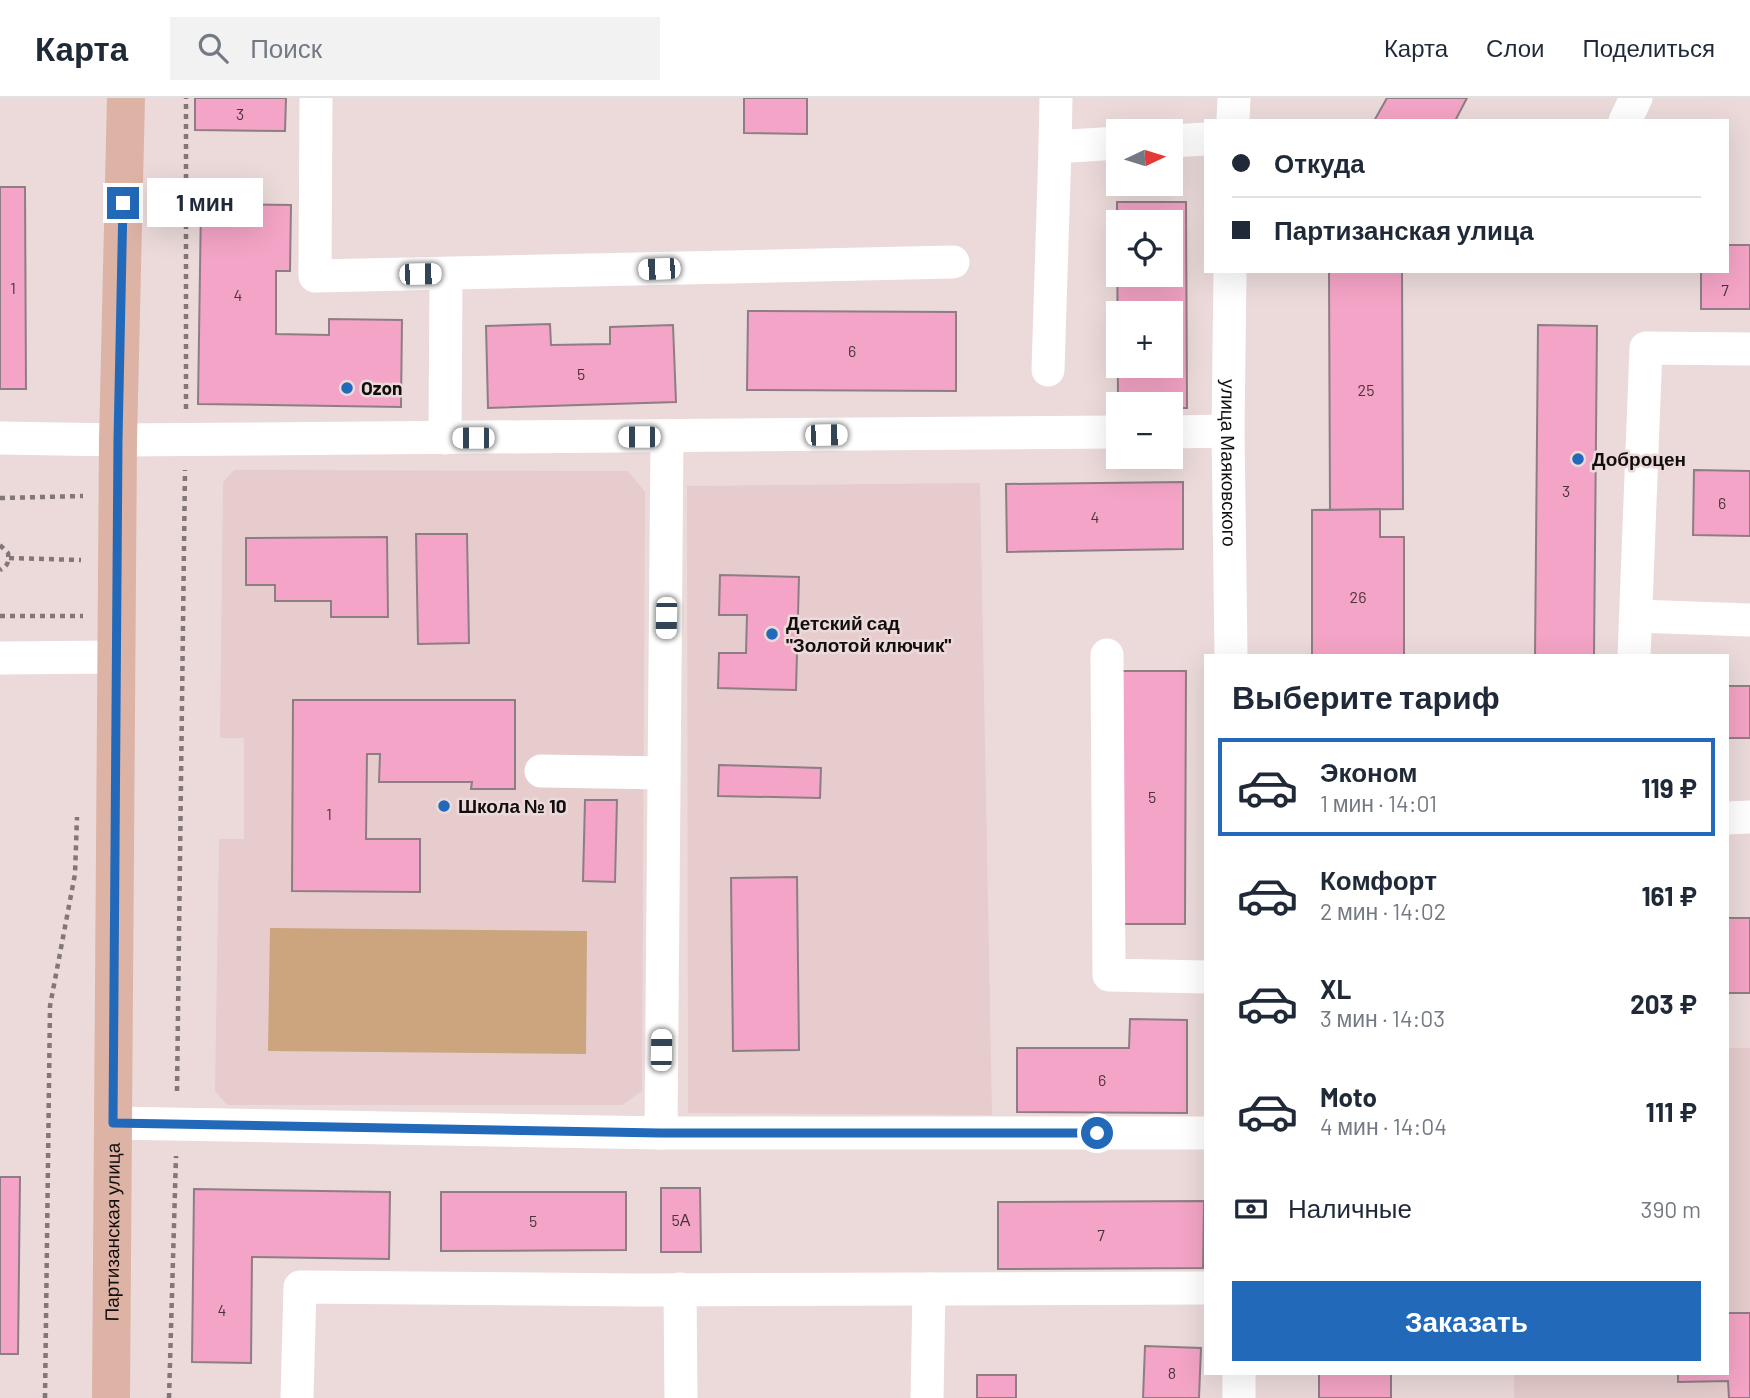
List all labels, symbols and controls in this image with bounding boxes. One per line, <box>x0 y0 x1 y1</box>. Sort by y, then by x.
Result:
search box <box>170 17 660 80</box>
text: Карта <box>35 28 128 68</box>
icon: search <box>194 29 232 67</box>
text: Поиск <box>250 32 322 63</box>
text: Карта <box>1384 33 1448 62</box>
text: Слои <box>1486 33 1544 62</box>
text: Поделиться <box>1582 33 1715 62</box>
house number: 3 <box>236 104 244 123</box>
north arrow <box>1106 119 1183 196</box>
map controls <box>1106 119 1183 469</box>
text: Откуда <box>1274 147 1365 178</box>
callout: 1 мин <box>148 178 263 228</box>
route end <box>107 187 139 219</box>
text: 1 мин <box>176 188 234 216</box>
button: locate <box>1106 210 1183 287</box>
text: Партизанская улица <box>1274 214 1534 245</box>
car <box>638 258 681 280</box>
car <box>399 263 442 285</box>
house number: 1 <box>10 278 16 297</box>
house number: 7 <box>1721 280 1729 299</box>
house number: 4 <box>234 285 242 304</box>
button: + <box>1106 301 1183 378</box>
house number: 6 <box>848 341 856 360</box>
house number: 5 <box>577 364 585 383</box>
place label: Ozon <box>361 376 403 399</box>
street label: улица Маяковского <box>1217 379 1242 547</box>
marker: Ozon <box>339 380 355 396</box>
house number: 25 <box>1358 380 1374 399</box>
button: − <box>1106 392 1183 469</box>
car <box>805 424 848 446</box>
car <box>619 427 661 448</box>
car <box>453 428 495 449</box>
place label: Доброцен <box>1592 447 1686 470</box>
marker: Доброцен <box>1570 451 1586 467</box>
house number: 3 <box>1562 481 1570 500</box>
house number: 6 <box>1718 493 1726 512</box>
house number: 4 <box>1091 507 1099 526</box>
house number: 26 <box>1350 587 1366 606</box>
car <box>656 597 677 639</box>
place label: Детский сад "Золотой ключик" <box>786 611 951 656</box>
marker: Детский сад "Золотой ключик" <box>764 626 780 642</box>
text: Выберите тариф <box>1232 677 1500 715</box>
icon: car <box>1236 756 1299 819</box>
text: Эконом <box>1320 756 1418 787</box>
text: 119 ₽ <box>1641 772 1697 803</box>
house number: 5 <box>1148 787 1156 806</box>
text: 1 мин · 14:01 <box>1320 789 1437 817</box>
place label: Школа № 10 <box>458 794 566 817</box>
marker: Школа № 10 <box>436 798 452 814</box>
house number: 1 <box>326 804 332 823</box>
icon: car <box>1236 864 1299 927</box>
text: Комфорт <box>1320 864 1437 895</box>
text: 161 ₽ <box>1641 880 1697 911</box>
text: 2 мин · 14:02 <box>1320 897 1446 925</box>
icon: car <box>1236 972 1299 1035</box>
text: XL <box>1320 973 1351 1004</box>
text: 203 ₽ <box>1630 988 1697 1019</box>
text: 3 мин · 14:03 <box>1320 1004 1445 1032</box>
car <box>651 1029 672 1071</box>
house number: 6 <box>1098 1070 1106 1089</box>
icon: car <box>1236 1080 1299 1143</box>
text: Moto <box>1320 1081 1377 1112</box>
text: 111 ₽ <box>1646 1096 1697 1127</box>
text: 4 мин · 14:04 <box>1320 1112 1447 1140</box>
route start <box>1081 1117 1113 1149</box>
street label: Партизанская улица <box>100 1142 124 1321</box>
icon: cash <box>1232 1190 1270 1228</box>
text: Наличные <box>1288 1192 1412 1223</box>
text: 390 m <box>1641 1195 1701 1223</box>
house number: 5А <box>672 1210 691 1229</box>
house number: 5 <box>529 1211 537 1230</box>
house number: 7 <box>1097 1225 1105 1244</box>
button: Заказать <box>1232 1281 1701 1361</box>
house number: 4 <box>218 1300 226 1319</box>
house number: 8 <box>1168 1363 1176 1382</box>

